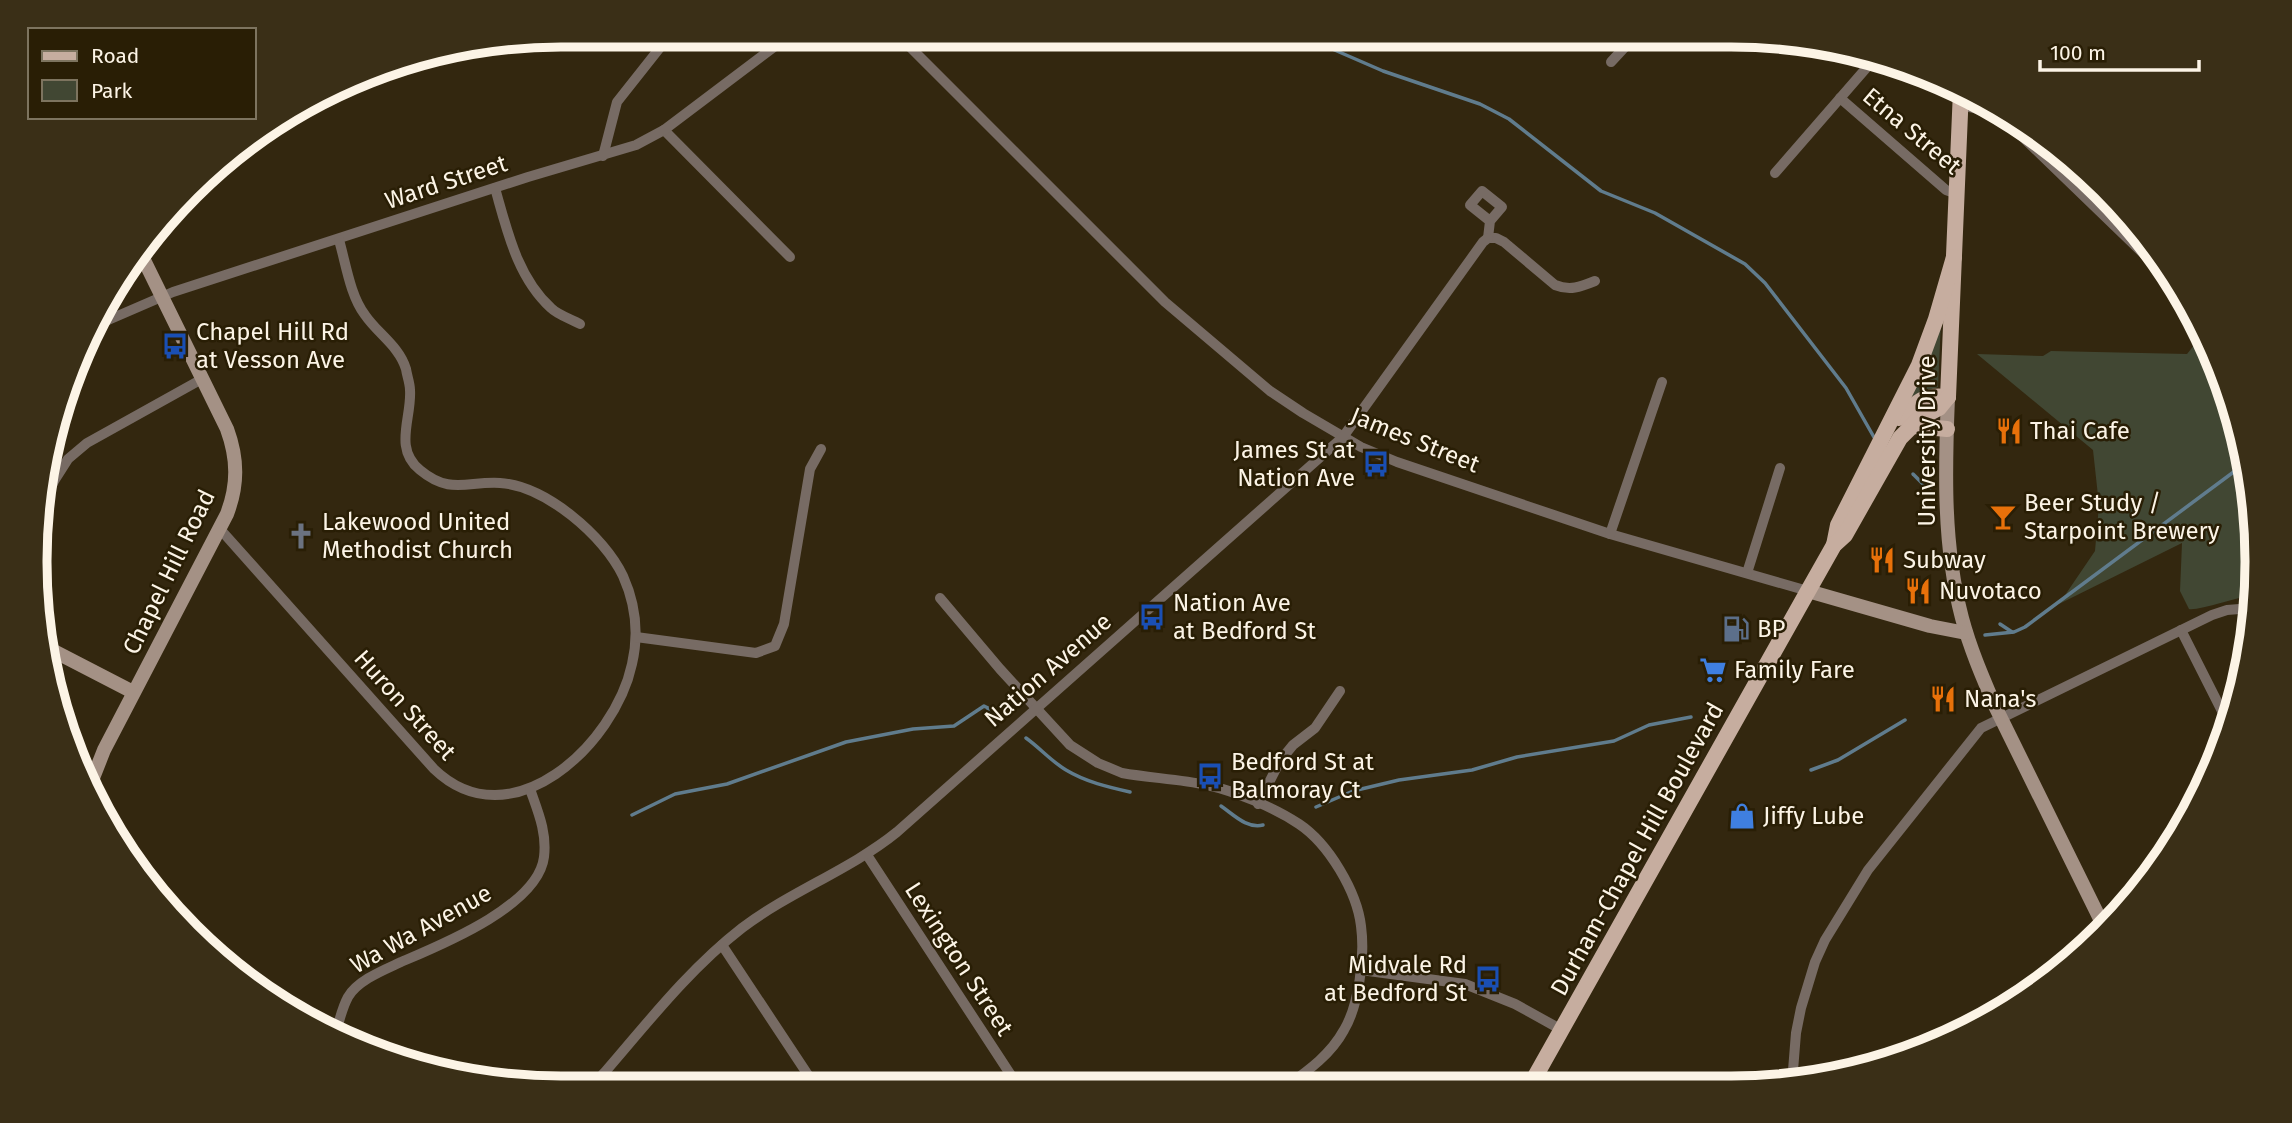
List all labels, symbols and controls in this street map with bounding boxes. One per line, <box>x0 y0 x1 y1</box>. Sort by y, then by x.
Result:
legend <box>28 28 256 119</box>
scale bar <box>2040 28 2199 72</box>
text: 100 m <box>2050 40 2106 66</box>
text: Road <box>91 43 139 69</box>
text: Park <box>91 78 133 104</box>
street label: Etna Street <box>1857 82 1967 180</box>
street label: Ward Street <box>382 149 511 215</box>
place label: Chapel Hill Rd at Vesson Ave <box>196 318 349 374</box>
bus stop icon: Chapel Hill Rd at Vesson Ave <box>160 331 190 361</box>
street label: University Drive <box>1913 355 1941 527</box>
street label: James Street <box>1346 401 1484 479</box>
restaurant icon: Thai Cafe <box>1994 416 2024 446</box>
place label: Thai Cafe <box>2030 417 2130 445</box>
place label: James St at Nation Ave <box>1234 436 1355 492</box>
bus stop icon: James St at Nation Ave <box>1361 449 1391 479</box>
street label: Chapel Hill Road <box>117 485 221 659</box>
place label: Beer Study / Starpoint Brewery <box>2024 489 2220 545</box>
bar icon: Beer Study / Starpoint Brewery <box>1988 502 2018 532</box>
place label: Lakewood United Methodist Church <box>322 508 513 564</box>
church icon: Lakewood United Methodist Church <box>286 521 316 551</box>
restaurant icon: Subway <box>1867 545 1897 575</box>
place label: Subway <box>1903 546 1986 574</box>
restaurant icon: Nuvotaco <box>1903 576 1933 606</box>
place label: Nuvotaco <box>1939 577 2042 605</box>
place label: Nation Ave at Bedford St <box>1173 589 1316 645</box>
bus stop icon: Nation Ave at Bedford St <box>1137 602 1167 632</box>
street label: Nation Avenue <box>979 607 1117 733</box>
fuel station icon: BP <box>1721 614 1751 644</box>
place label: BP <box>1757 615 1786 643</box>
street label: Huron Street <box>348 644 462 766</box>
supermarket icon: Family Fare <box>1698 655 1728 685</box>
place label: Family Fare <box>1734 656 1855 684</box>
restaurant icon: Nana's <box>1928 684 1958 714</box>
place label: Nana's <box>1964 685 2037 713</box>
street label: Durham-Chapel Hill Boulevard <box>1545 698 1729 1000</box>
place label: Bedford St at Balmoray Ct <box>1231 748 1374 804</box>
bus stop icon: Bedford St at Balmoray Ct <box>1195 761 1225 791</box>
shop icon: Jiffy Lube <box>1727 801 1757 831</box>
place label: Jiffy Lube <box>1763 802 1864 830</box>
street label: Lexington Street <box>899 877 1019 1041</box>
street label: Wa Wa Avenue <box>346 879 496 979</box>
place label: Midvale Rd at Bedford St <box>1324 951 1467 1007</box>
bus stop icon: Midvale Rd at Bedford St <box>1473 964 1503 994</box>

